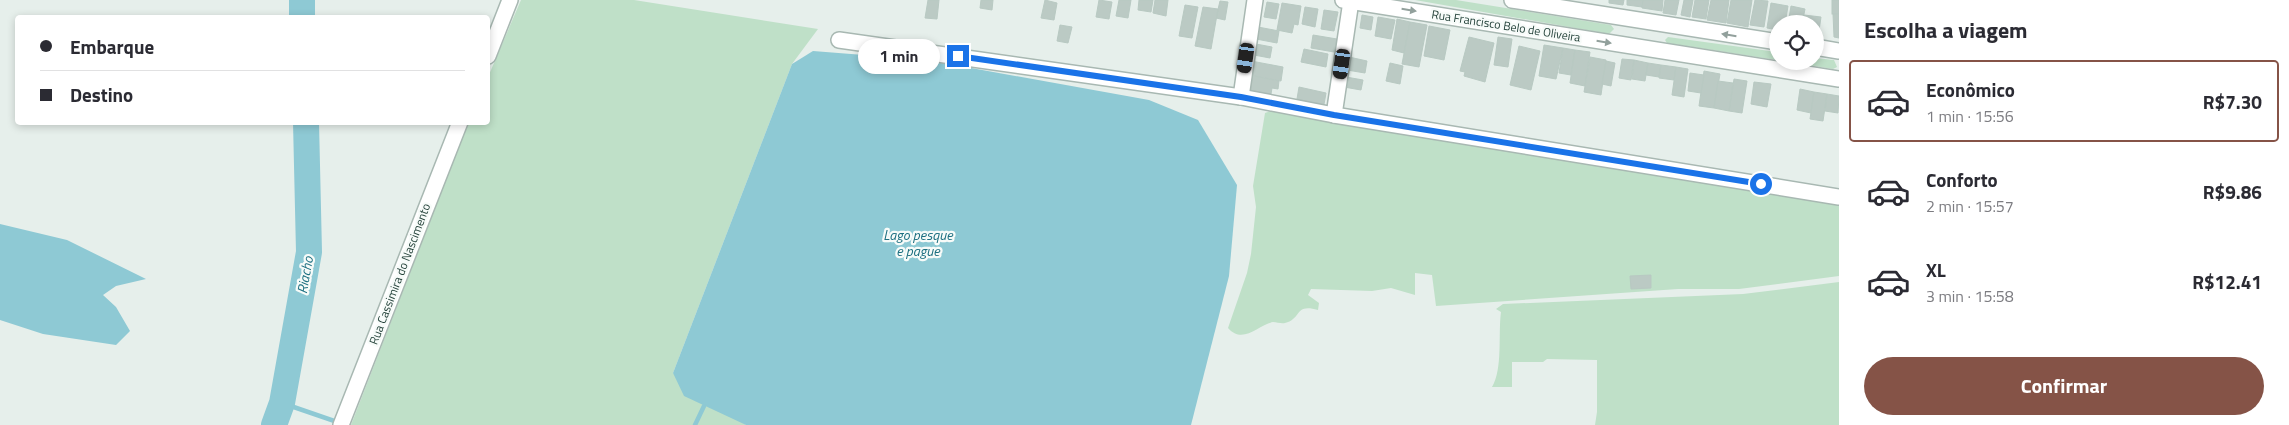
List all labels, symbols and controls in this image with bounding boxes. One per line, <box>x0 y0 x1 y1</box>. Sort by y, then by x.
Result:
street label: Rua Francisco Belo de Oliveira <box>1430 4 1582 47</box>
one-way arrow <box>1401 7 1417 15</box>
text: Escolha a viagem <box>1864 13 2028 47</box>
map controls <box>1769 15 1824 70</box>
button: locate <box>1769 15 1824 70</box>
one-way arrow <box>1721 30 1737 38</box>
text: Embarque <box>70 32 154 61</box>
callout: 1 min <box>858 38 940 74</box>
one-way arrow <box>1596 38 1612 46</box>
car <box>1236 42 1255 74</box>
text: 1 min <box>880 44 918 68</box>
route end <box>947 45 969 67</box>
car <box>1332 48 1351 80</box>
text: Econômico <box>1926 75 2015 104</box>
icon: car <box>1866 79 1911 124</box>
text: Destino <box>70 80 133 109</box>
text: R$7.30 <box>2203 87 2262 116</box>
text: 1 min · 15:56 <box>1926 104 2014 128</box>
text: Conforto <box>1926 165 1998 194</box>
icon: car <box>1866 169 1911 214</box>
route start <box>1750 173 1772 195</box>
text: R$9.86 <box>2203 177 2262 206</box>
text: 2 min · 15:57 <box>1926 194 2014 218</box>
street label: Rua Cassimira do Nascimento <box>364 200 435 347</box>
water label: Lago pesque e pague <box>883 224 954 261</box>
water label: Riacho <box>291 254 318 295</box>
text: XL <box>1926 255 1946 284</box>
icon: car <box>1866 259 1911 304</box>
text: R$12.41 <box>2192 267 2262 296</box>
text: 3 min · 15:58 <box>1926 284 2014 308</box>
button: Confirmar <box>1864 357 2264 415</box>

